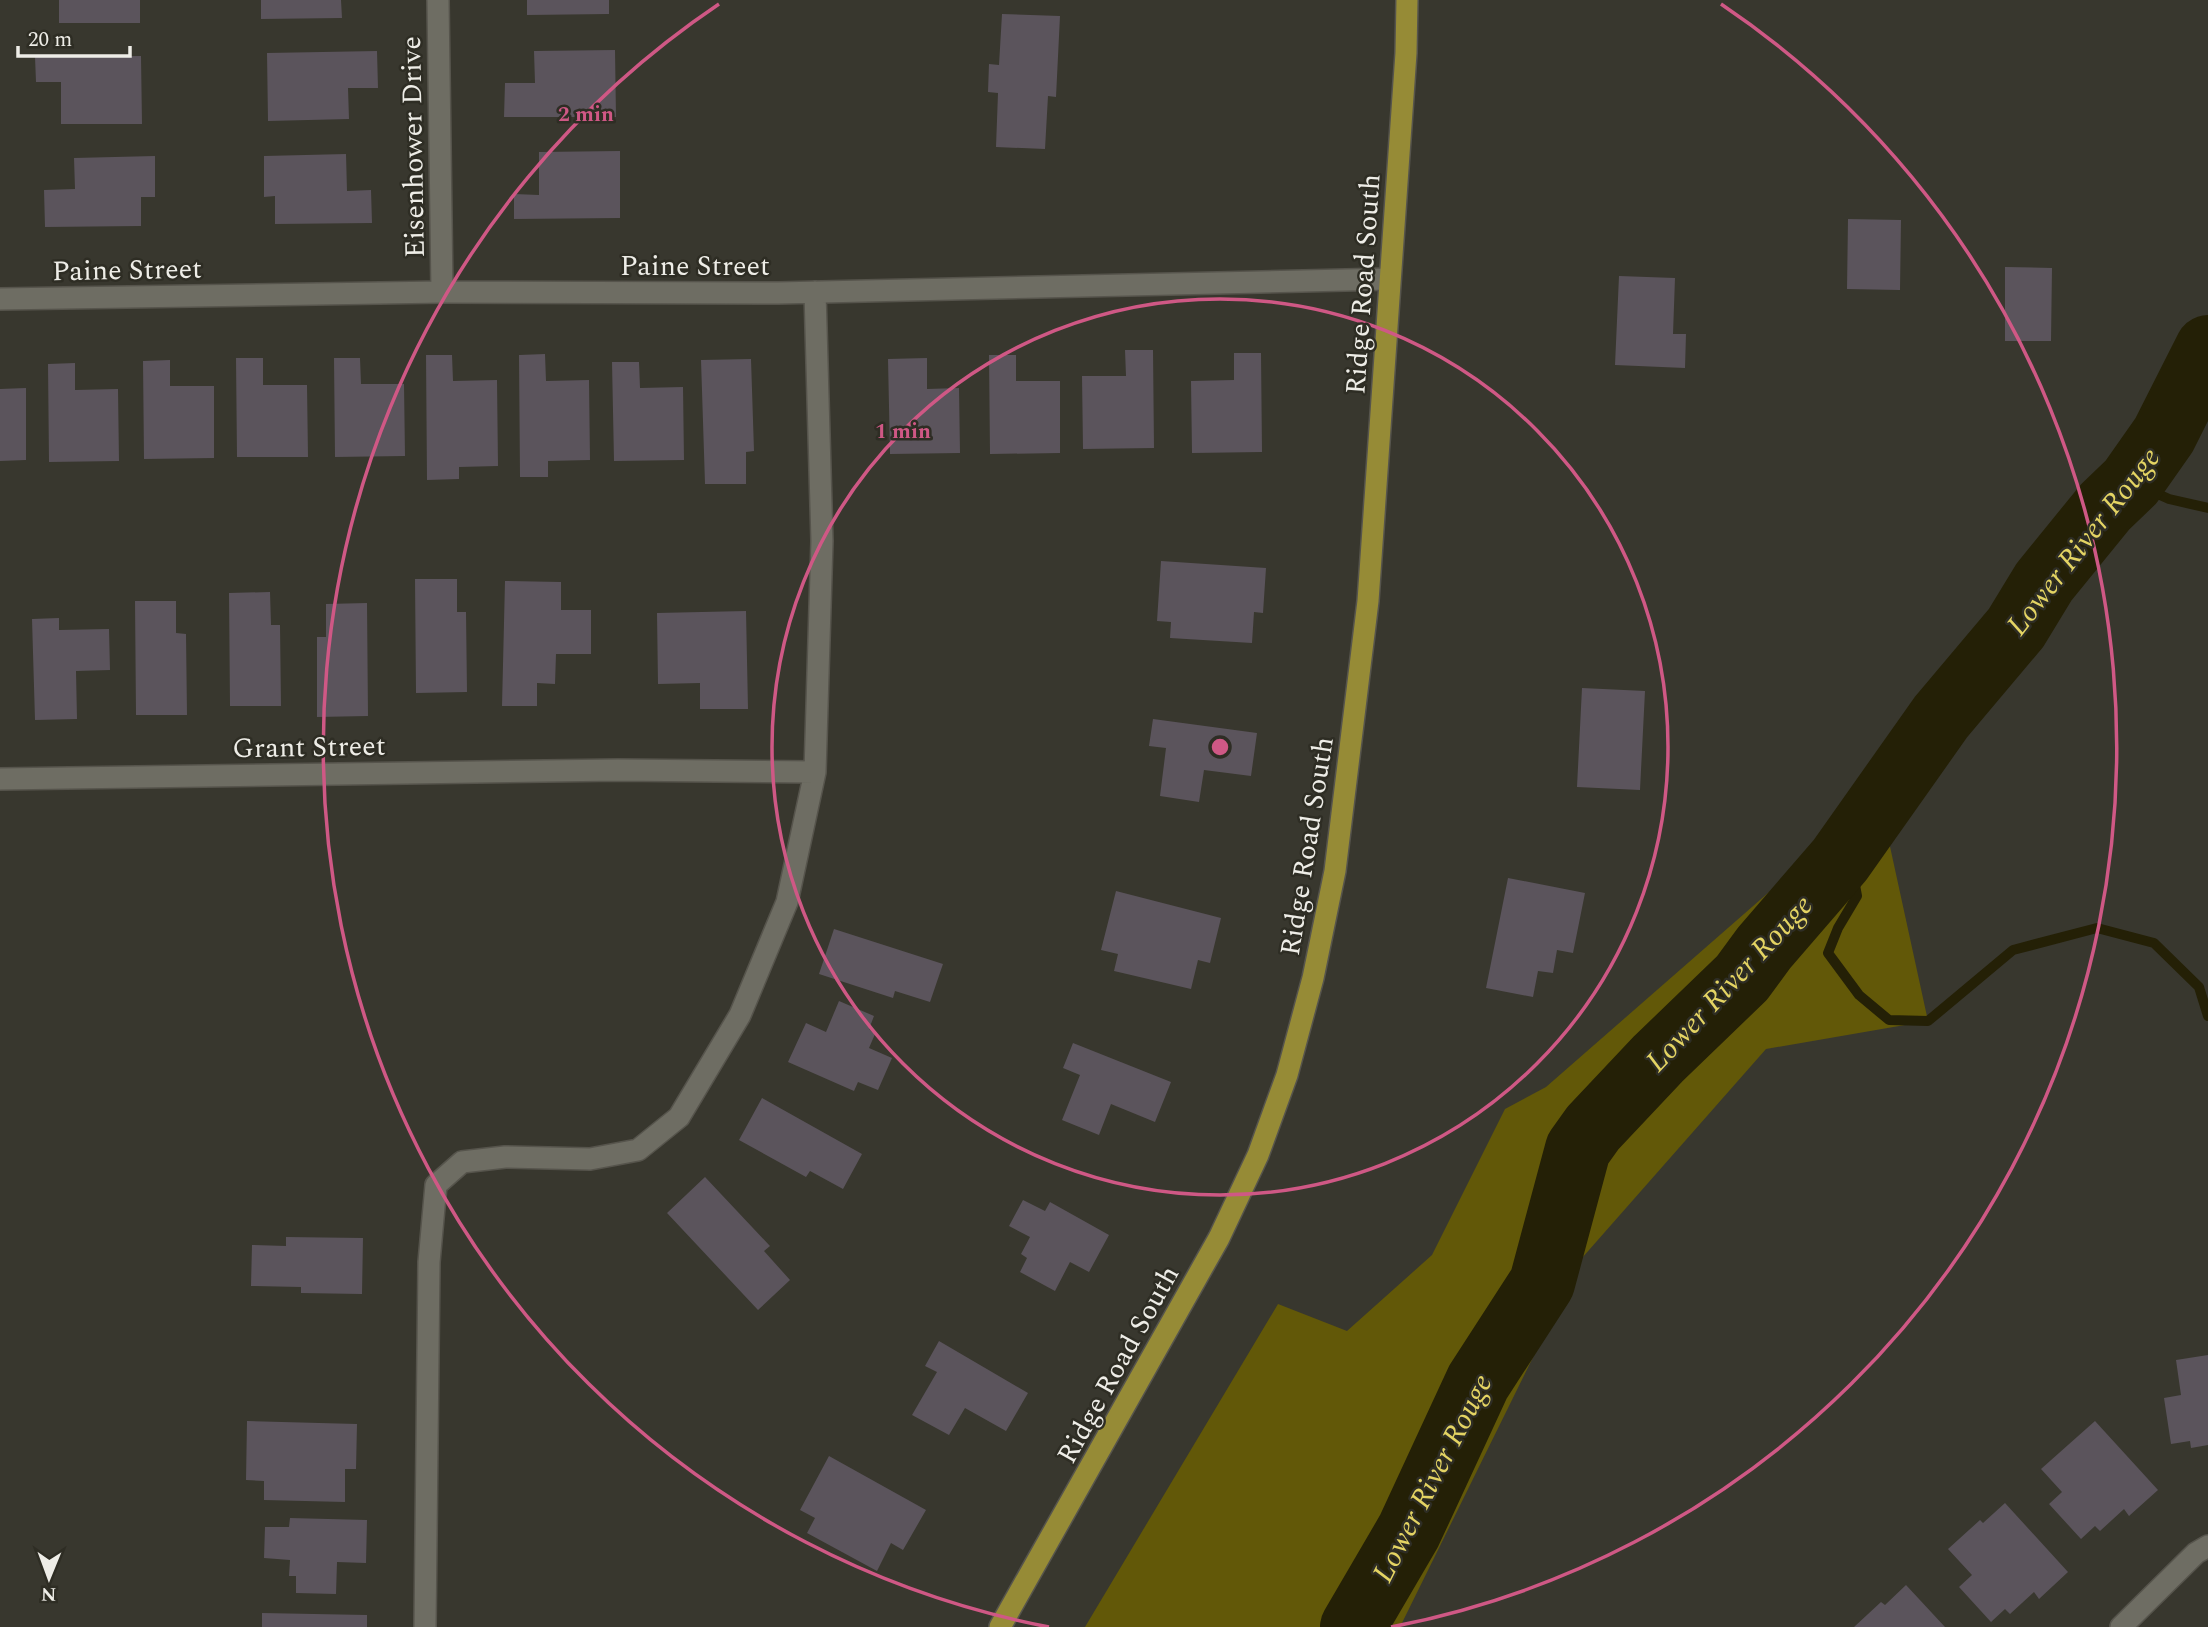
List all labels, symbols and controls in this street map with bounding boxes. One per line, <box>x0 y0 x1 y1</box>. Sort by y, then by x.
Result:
scale bar <box>18 14 130 58</box>
text: 20 m <box>28 24 72 56</box>
street label: Eisenhower Drive <box>390 36 437 258</box>
text: 2 min <box>558 99 614 131</box>
street label: Ridge Road South <box>1334 172 1393 396</box>
street label: Paine Street <box>620 245 770 288</box>
street label: Paine Street <box>52 248 203 293</box>
text: 1 min <box>875 416 931 448</box>
water label: Lower River Rouge <box>1995 437 2172 646</box>
street label: Grant Street <box>232 725 386 770</box>
street label: Ridge Road South <box>1269 734 1346 959</box>
centre of rings <box>1208 735 1232 759</box>
water label: Lower River Rouge <box>1635 884 1825 1083</box>
street label: Ridge Road South <box>1046 1258 1191 1472</box>
water label: Lower River Rouge <box>1360 1366 1505 1591</box>
north arrow <box>14 1543 84 1613</box>
text: N <box>41 1579 57 1608</box>

